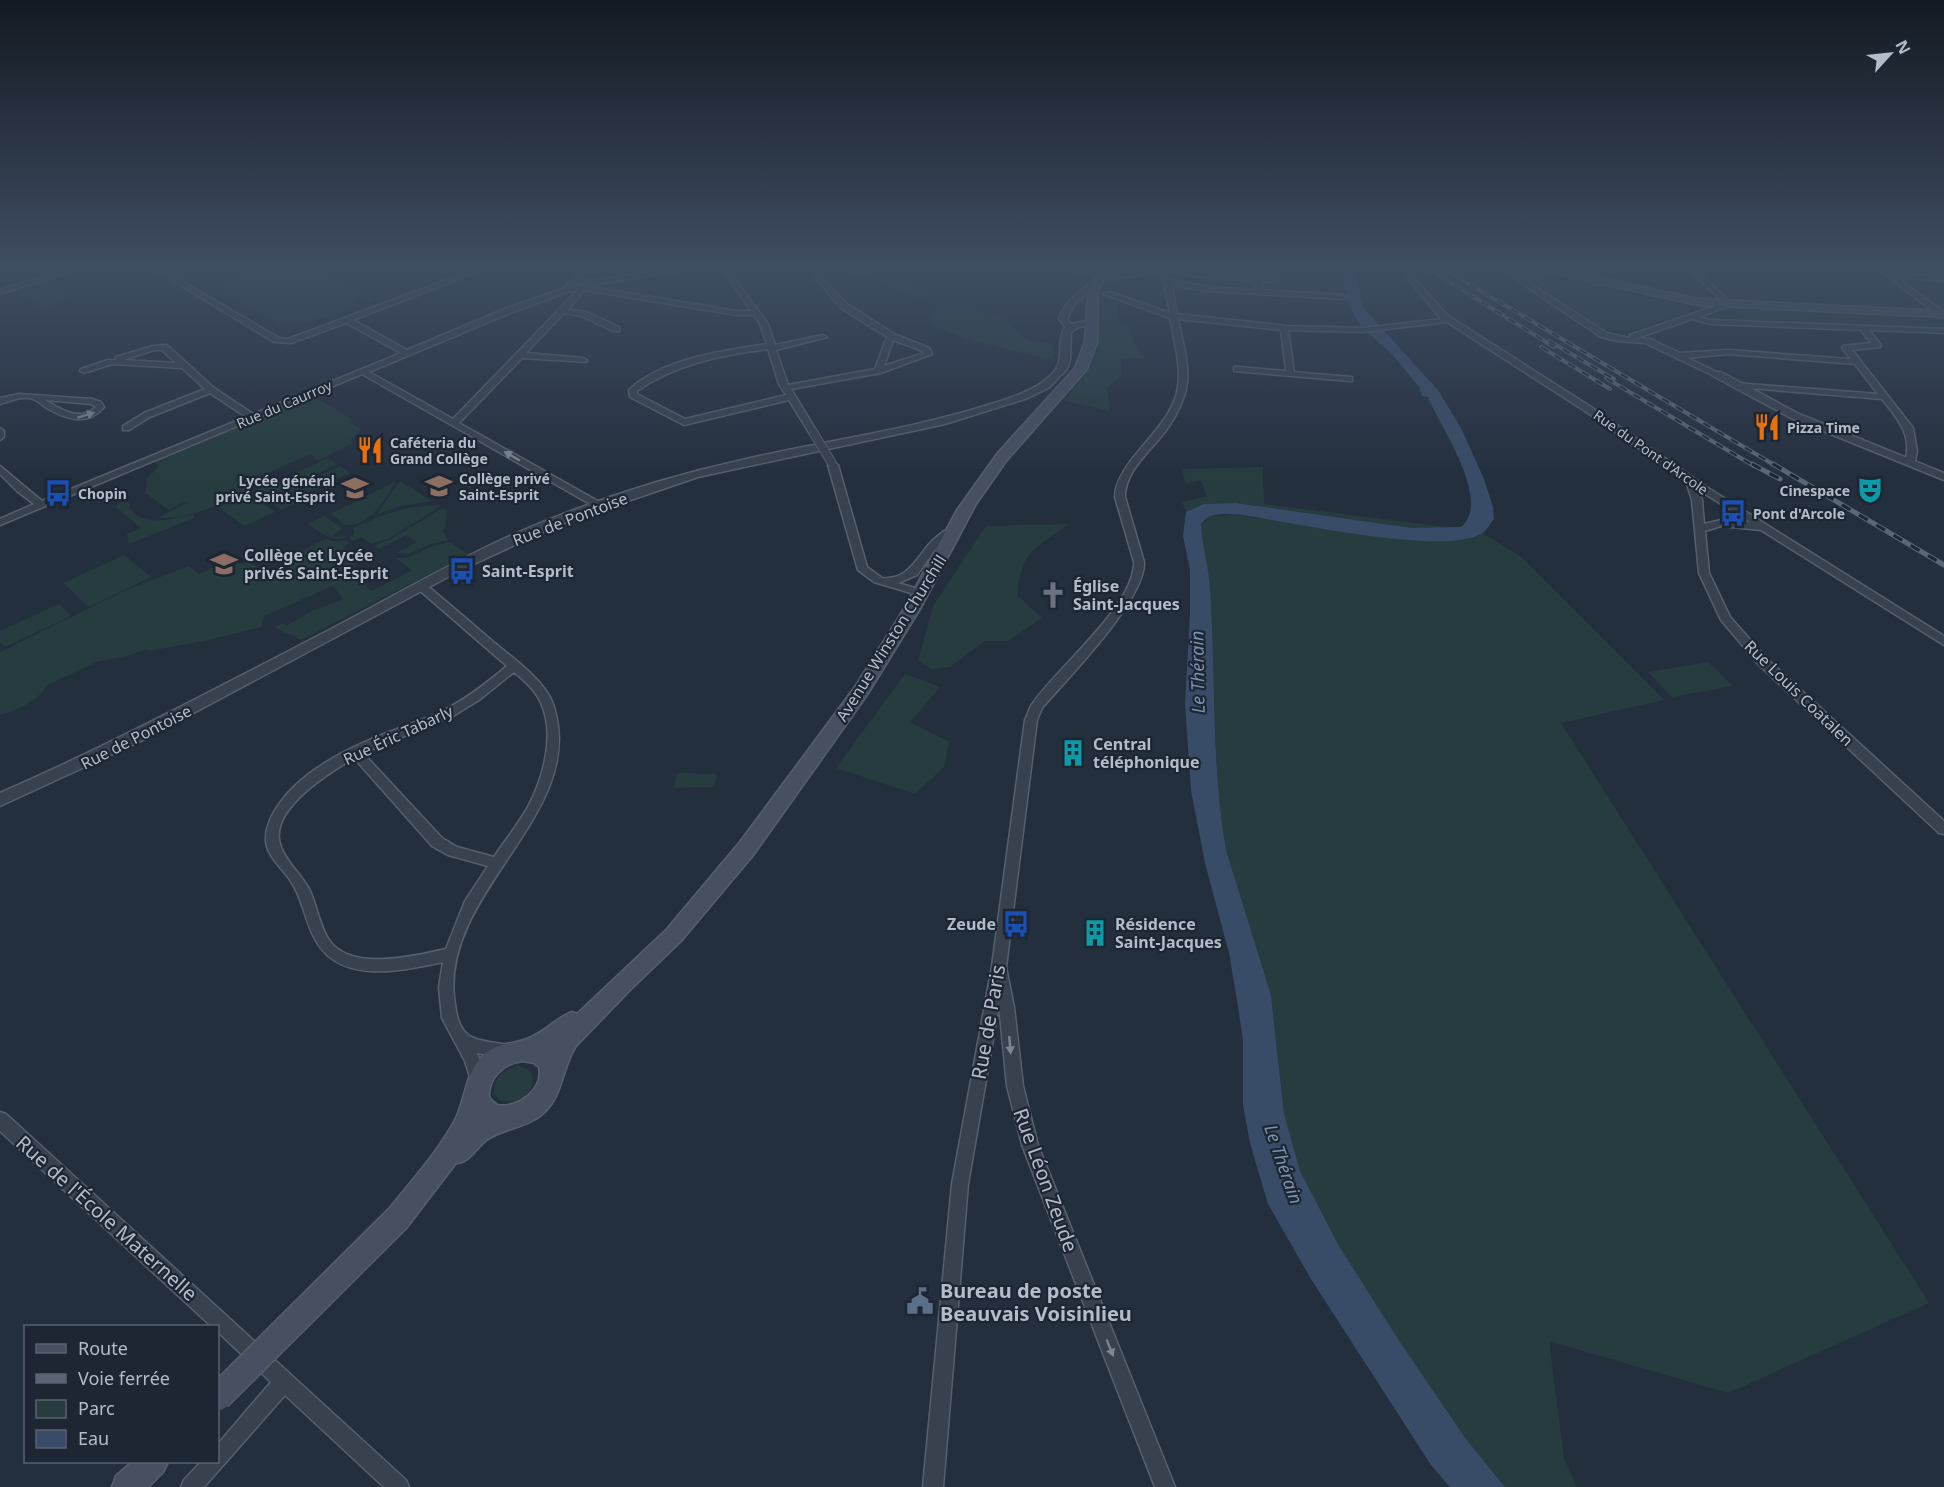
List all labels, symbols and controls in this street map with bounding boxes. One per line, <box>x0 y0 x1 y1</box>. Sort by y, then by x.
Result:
north arrow <box>1860 24 1920 84</box>
text: N <box>1891 36 1916 58</box>
street label: Rue du Caurroy <box>233 375 335 433</box>
street label: Rue du Pont d'Arcole <box>1590 405 1712 499</box>
one-way arrow <box>77 410 95 419</box>
restaurant icon: Pizza Time <box>1752 412 1782 442</box>
place label: Pizza Time <box>1787 418 1860 437</box>
place label: Caféteria du Grand Collège <box>390 433 488 468</box>
restaurant icon: Caféteria du Grand Collège <box>355 435 385 465</box>
one-way arrow <box>503 451 520 461</box>
place label: Collège privé Saint-Esprit <box>459 469 550 504</box>
place label: Lycée général privé Saint-Esprit <box>216 471 335 506</box>
school or university icon: Collège privé Saint-Esprit <box>424 471 454 501</box>
school or university icon: Lycée général privé Saint-Esprit <box>340 473 370 503</box>
theatre icon: Cinespace <box>1855 475 1885 505</box>
bus stop icon: Chopin <box>43 478 73 508</box>
place label: Cinespace <box>1780 481 1850 500</box>
place label: Chopin <box>78 484 127 503</box>
street label: Rue de Pontoise <box>509 487 631 551</box>
bus stop icon: Pont d'Arcole <box>1718 498 1748 528</box>
place label: Pont d'Arcole <box>1753 504 1845 523</box>
place label: Collège et Lycée privés Saint-Esprit <box>244 544 389 584</box>
school or university icon: Collège et Lycée privés Saint-Esprit <box>209 549 239 579</box>
street label: Avenue Winston Churchill <box>831 551 951 725</box>
bus stop icon: Saint-Esprit <box>447 556 477 586</box>
place label: Saint-Esprit <box>482 560 574 582</box>
place label: Église Saint-Jacques <box>1073 575 1180 615</box>
church icon: Église Saint-Jacques <box>1038 580 1068 610</box>
water label: Le Thérain <box>1184 630 1210 714</box>
street label: Rue Louis Coatalen <box>1740 635 1858 751</box>
street label: Rue de Pontoise <box>77 700 195 774</box>
street label: Rue Éric Tabarly <box>340 700 457 770</box>
place label: Central téléphonique <box>1093 733 1200 773</box>
building icon: Central téléphonique <box>1058 738 1088 768</box>
bus stop icon: Zeude <box>1001 909 1031 939</box>
place label: Zeude <box>947 913 996 935</box>
place label: Résidence Saint-Jacques <box>1115 913 1222 953</box>
building icon: Résidence Saint-Jacques <box>1080 918 1110 948</box>
street label: Rue de Paris <box>965 962 1011 1082</box>
one-way arrow <box>1005 1035 1014 1054</box>
street label: Rue Léon Zeude <box>1007 1104 1085 1256</box>
water label: Le Thérain <box>1259 1121 1309 1207</box>
street label: Rue de l'École Maternelle <box>10 1129 204 1307</box>
place label: Bureau de poste Beauvais Voisinlieu <box>940 1277 1132 1327</box>
public building icon: Bureau de poste Beauvais Voisinlieu <box>905 1286 935 1316</box>
legend <box>24 1325 219 1463</box>
text: Route <box>78 1336 128 1360</box>
one-way arrow <box>1106 1339 1115 1357</box>
text: Voie ferrée <box>78 1366 170 1390</box>
text: Parc <box>78 1396 115 1420</box>
text: Eau <box>78 1426 109 1450</box>

